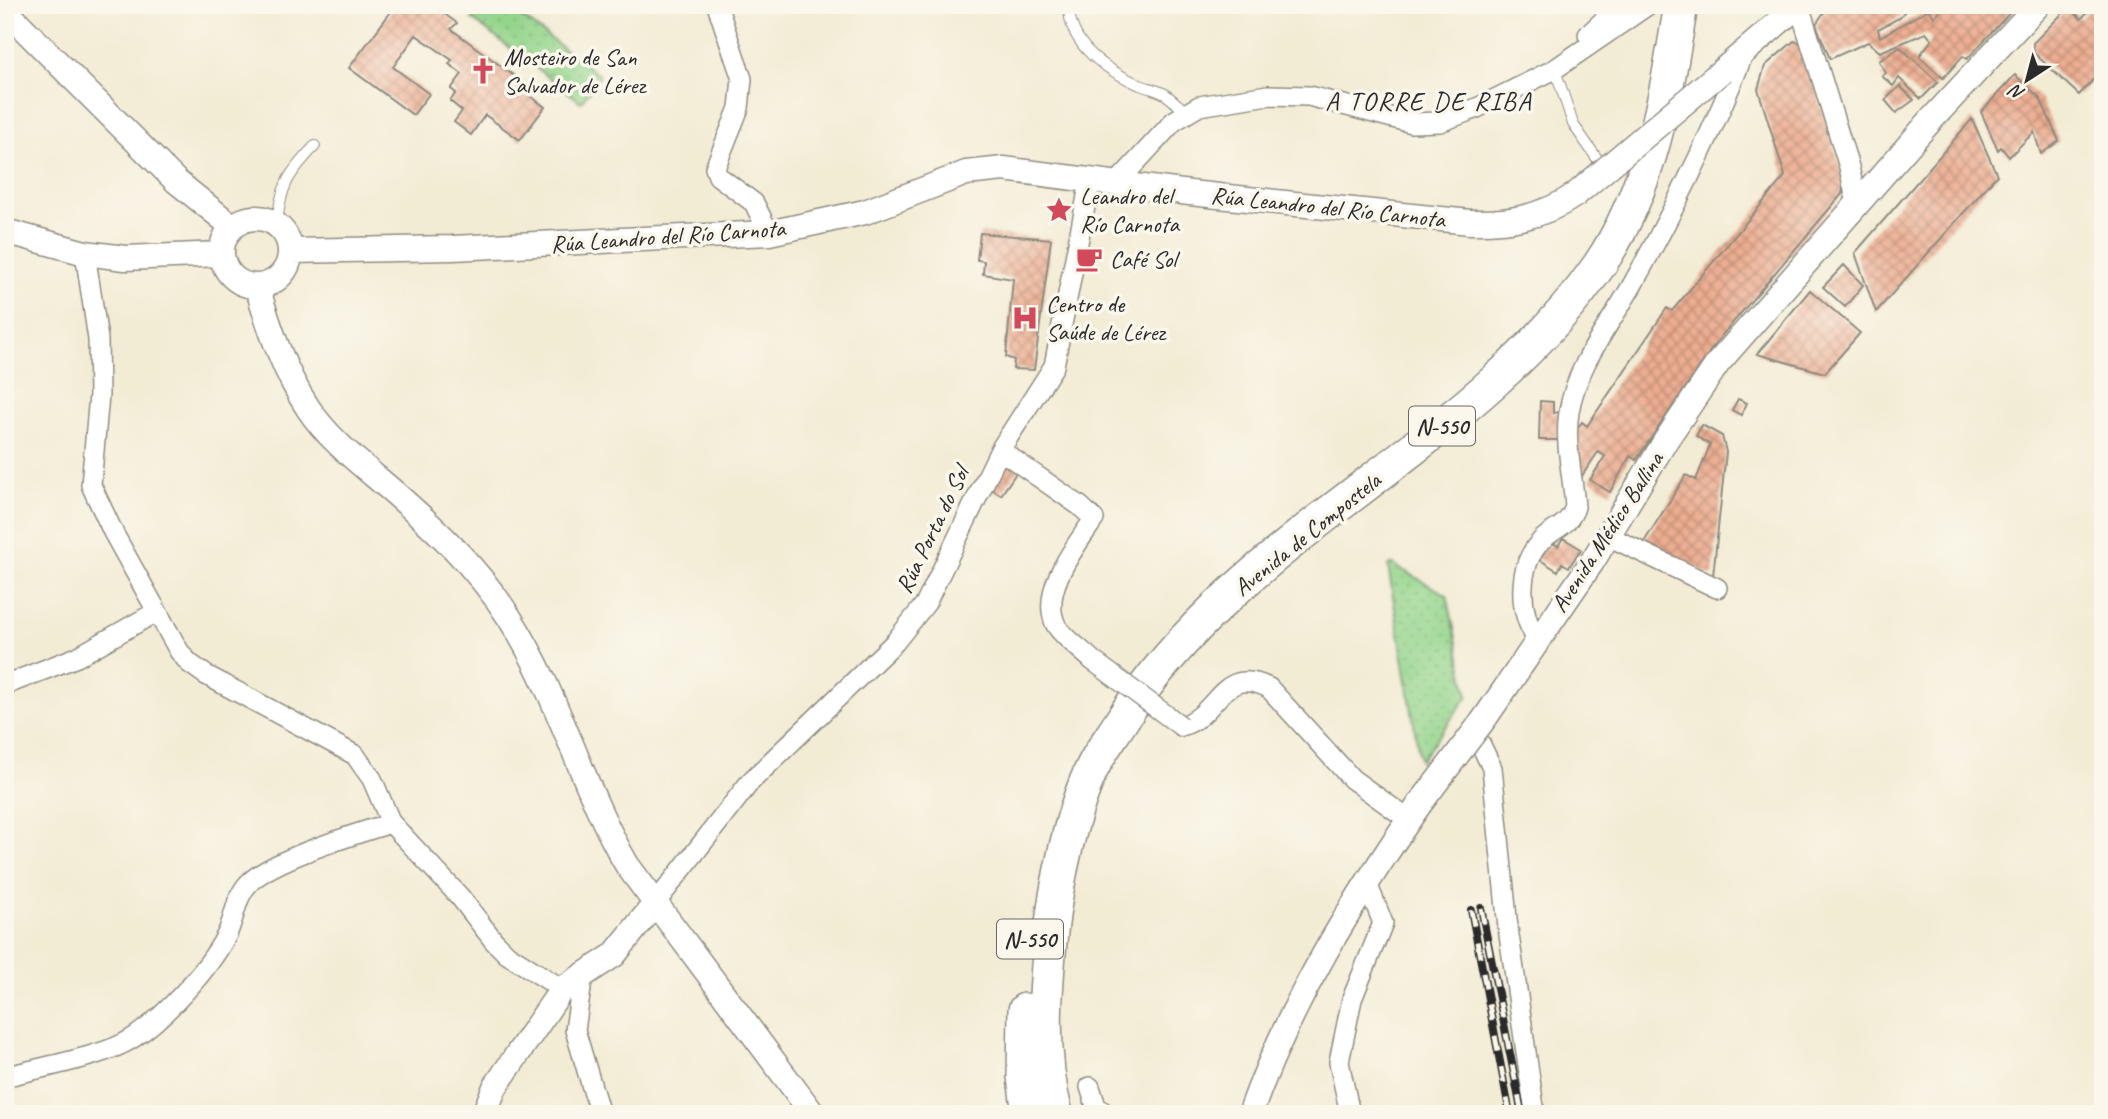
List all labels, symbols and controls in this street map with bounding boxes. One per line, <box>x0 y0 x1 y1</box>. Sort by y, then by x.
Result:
place label: Mosteiro de San Salvador de Lérez <box>504 42 647 100</box>
north arrow <box>1993 46 2062 116</box>
church icon: Mosteiro de San Salvador de Lérez <box>468 56 498 86</box>
text: N <box>2003 78 2029 106</box>
district label: A TORRE DE RIBA <box>1325 85 1533 118</box>
street label: Rúa Leandro del Río Carnota <box>1210 180 1448 234</box>
place label: Leandro del Río Carnota <box>1080 181 1180 239</box>
place icon: Leandro del Río Carnota <box>1044 195 1074 225</box>
street label: Rúa Leandro del Río Carnota <box>550 213 788 259</box>
cafe icon: Café Sol <box>1074 244 1104 274</box>
place label: Café Sol <box>1110 244 1180 274</box>
place label: Centro de Saúde de Lérez <box>1046 289 1167 347</box>
hospital icon: Centro de Saúde de Lérez <box>1010 303 1040 333</box>
road number: N-550 <box>1409 406 1475 446</box>
street label: Avenida Médico Ballina <box>1544 445 1671 618</box>
street label: Rúa Porta do Sol <box>888 458 977 598</box>
street label: Avenida de Compostela <box>1227 465 1388 603</box>
road number: N-550 <box>997 920 1063 958</box>

